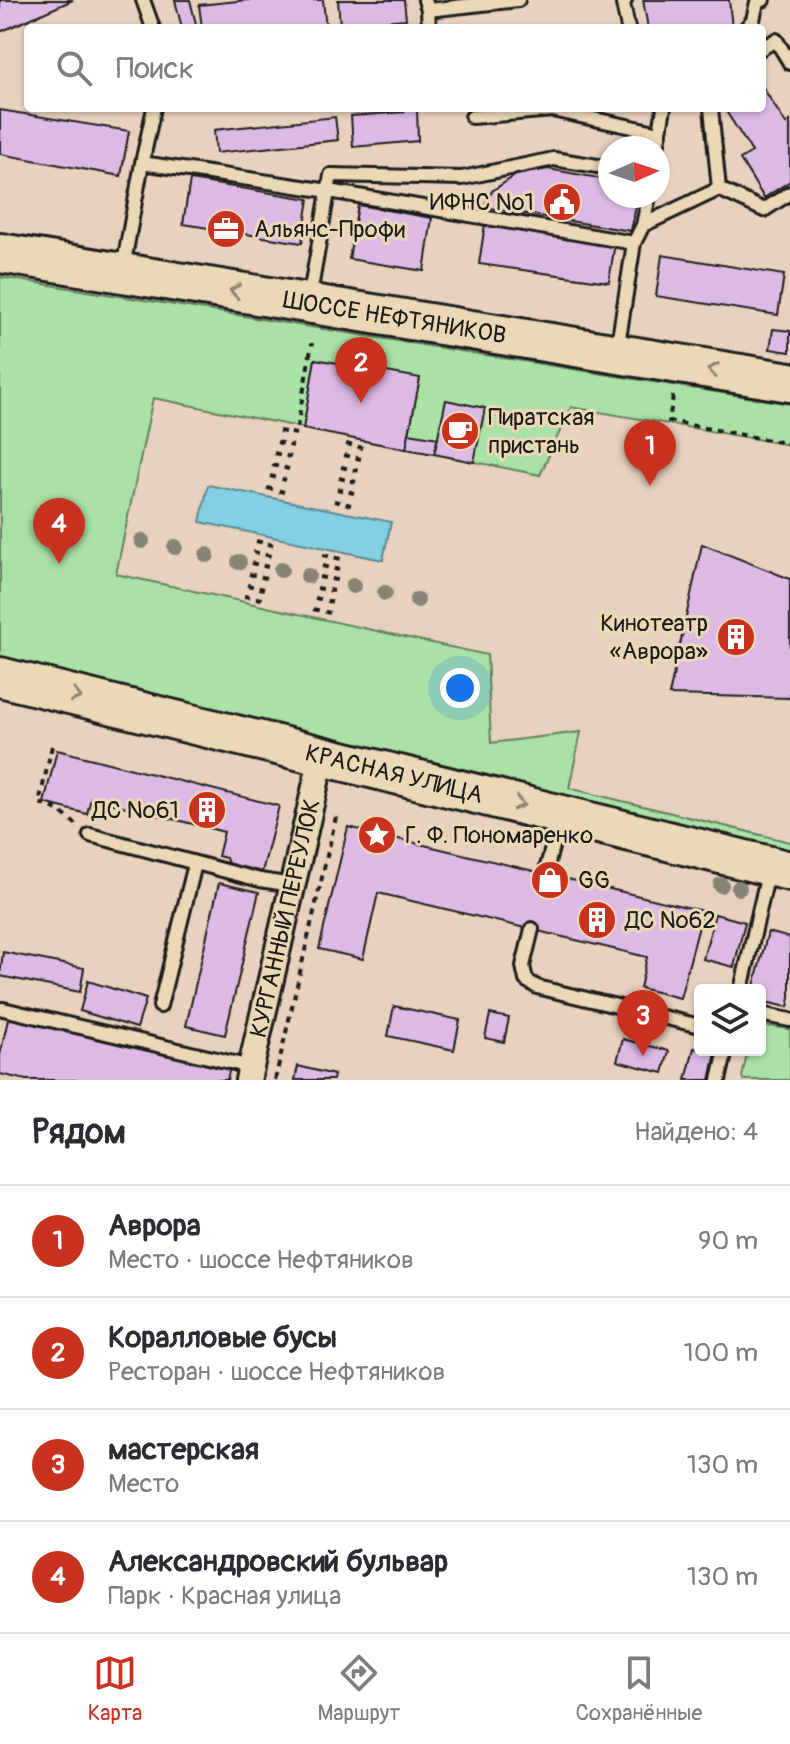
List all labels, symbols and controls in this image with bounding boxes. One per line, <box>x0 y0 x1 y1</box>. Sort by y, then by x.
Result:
search box <box>24 24 766 112</box>
icon: search <box>52 46 96 90</box>
text: Поиск <box>116 50 194 87</box>
north arrow <box>598 136 670 208</box>
public building icon: ИФНС №1 <box>541 181 583 223</box>
place label: ИФНС №1 <box>430 188 534 217</box>
office icon: Альянс-Профи <box>205 208 247 250</box>
place label: Альянс-Профи <box>254 215 405 244</box>
one-way arrow <box>229 283 242 300</box>
street label: ШОССЕ НЕФТЯНИКОВ <box>281 285 508 350</box>
pin: 2 <box>335 337 387 403</box>
one-way arrow <box>706 362 720 379</box>
place label: Пиратская пристань <box>488 403 595 460</box>
cafe icon: Пиратская пристань <box>439 410 481 452</box>
pin: 1 <box>624 420 676 486</box>
pin: 4 <box>33 498 85 564</box>
place label: Кинотеатр «Аврора» <box>600 609 708 666</box>
building icon: Кинотеатр «Аврора» <box>715 616 757 658</box>
your location <box>440 668 480 708</box>
one-way arrow <box>68 687 82 704</box>
street label: КРАСНАЯ УЛИЦА <box>303 738 486 810</box>
building icon: ДС №61 <box>186 789 228 831</box>
one-way arrow <box>511 795 525 812</box>
place label: ДС №61 <box>91 796 179 825</box>
street label: КУРГАННЫЙ ПЕРЕУЛОК <box>244 796 326 1040</box>
place icon: Г. Ф. Пономаренко <box>356 814 398 856</box>
place label: Г. Ф. Пономаренко <box>405 821 593 850</box>
shop icon: GG <box>529 859 571 901</box>
place label: GG <box>578 866 610 895</box>
building icon: ДС №62 <box>576 899 618 941</box>
place label: ДС №62 <box>624 906 716 935</box>
map controls <box>694 984 766 1056</box>
button: layers <box>694 984 766 1056</box>
pin: 3 <box>617 990 669 1056</box>
text: Рядом <box>32 1111 126 1154</box>
text: Найдено: 4 <box>634 1116 758 1148</box>
text: Аврора <box>108 1207 201 1244</box>
text: 1 <box>53 1225 63 1257</box>
text: 90 m <box>698 1225 758 1257</box>
text: Место · шоссе Нефтяников <box>108 1244 414 1276</box>
text: Коралловые бусы <box>108 1319 337 1356</box>
text: 2 <box>51 1337 65 1369</box>
text: 100 m <box>684 1337 758 1369</box>
text: Ресторан · шоссе Нефтяников <box>108 1356 445 1388</box>
text: мастерская <box>108 1431 259 1468</box>
text: 3 <box>51 1449 65 1481</box>
text: 130 m <box>687 1449 758 1481</box>
text: Место <box>108 1468 179 1500</box>
text: Александровский бульвар <box>108 1543 448 1580</box>
text: 4 <box>50 1561 66 1593</box>
text: 130 m <box>687 1561 758 1593</box>
text: Парк · Красная улица <box>108 1580 341 1612</box>
tab: Карта <box>88 1651 142 1727</box>
tab: Маршрут <box>317 1651 400 1727</box>
tab: Сохранённые <box>576 1651 702 1727</box>

